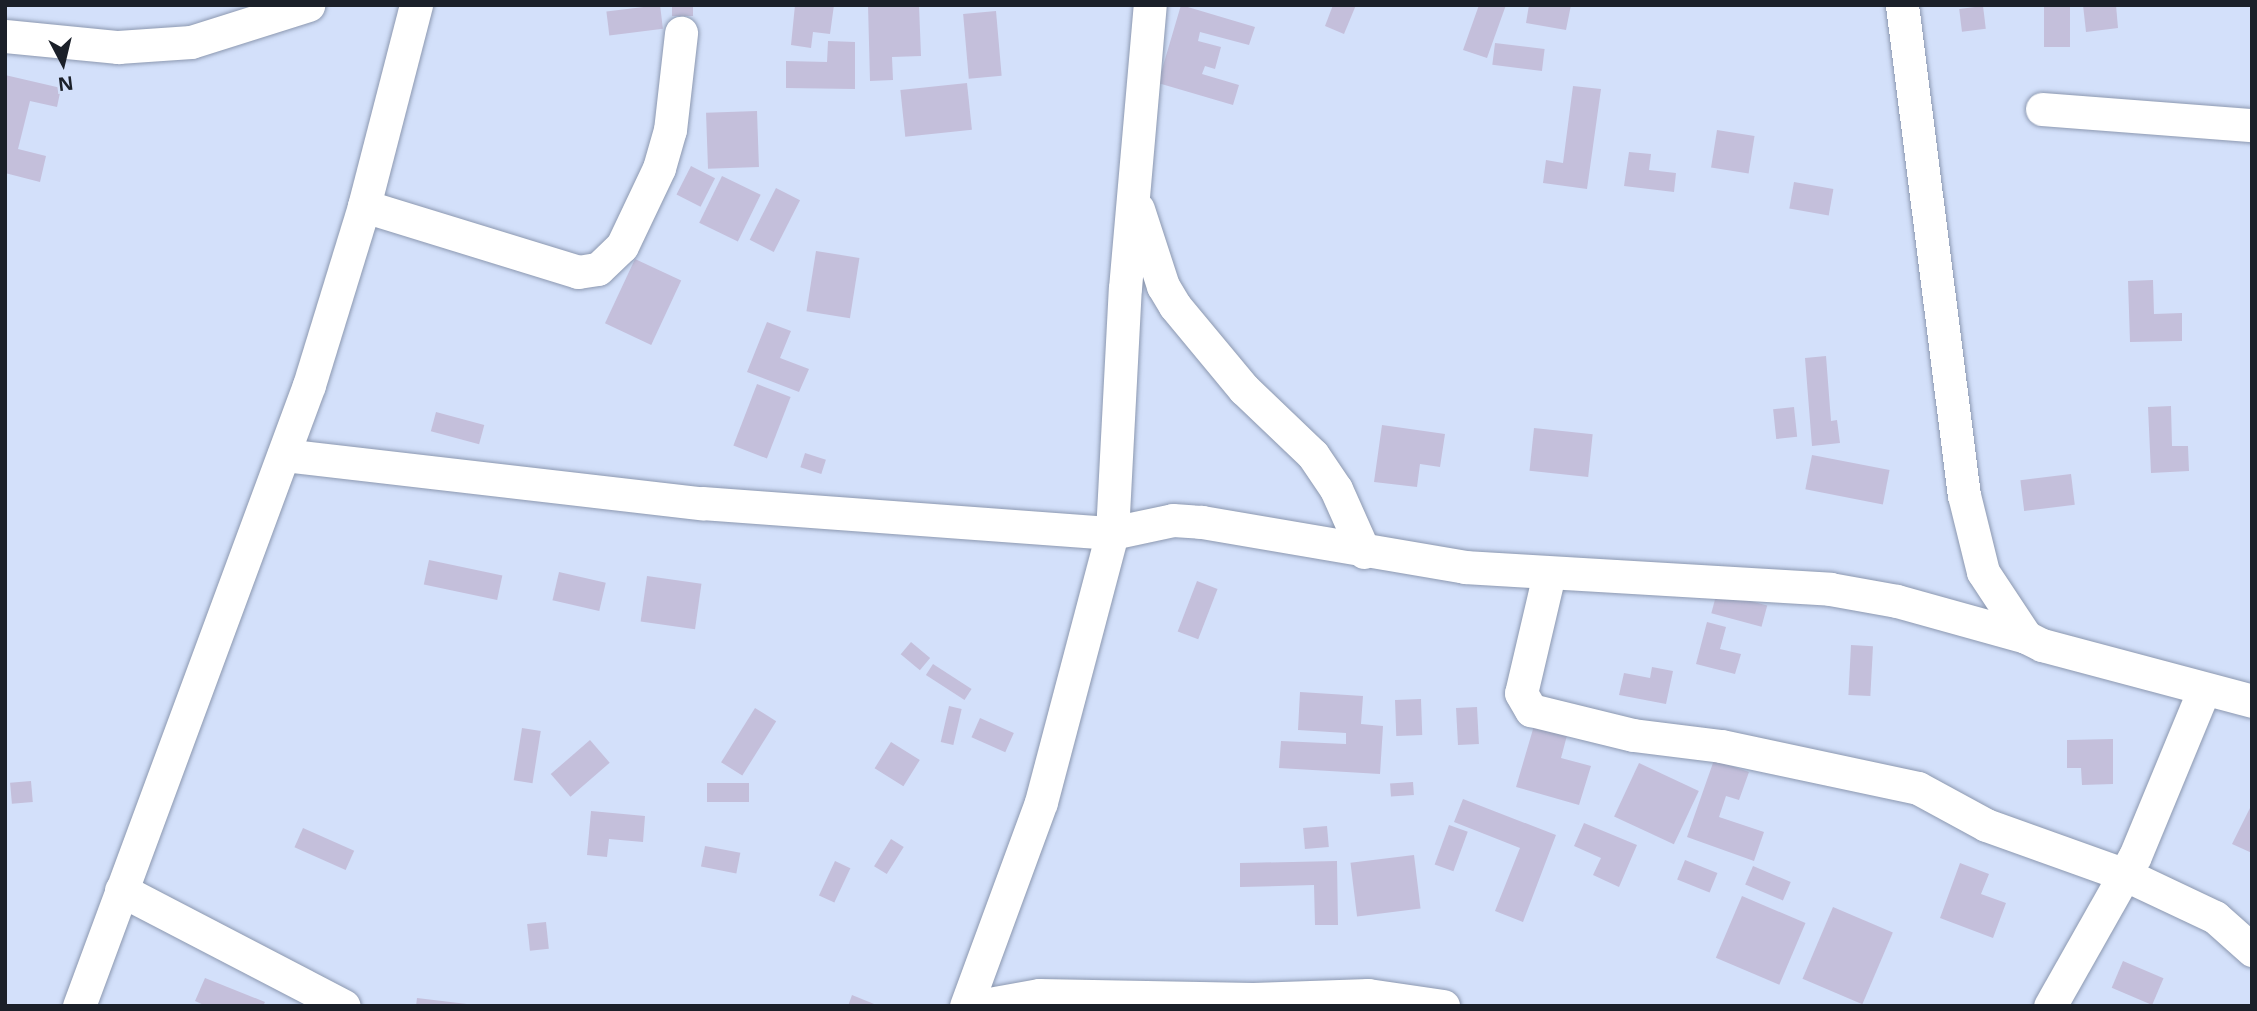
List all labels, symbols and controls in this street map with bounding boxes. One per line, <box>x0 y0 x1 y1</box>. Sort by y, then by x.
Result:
north arrow <box>28 28 98 98</box>
text: N <box>56 70 75 98</box>

